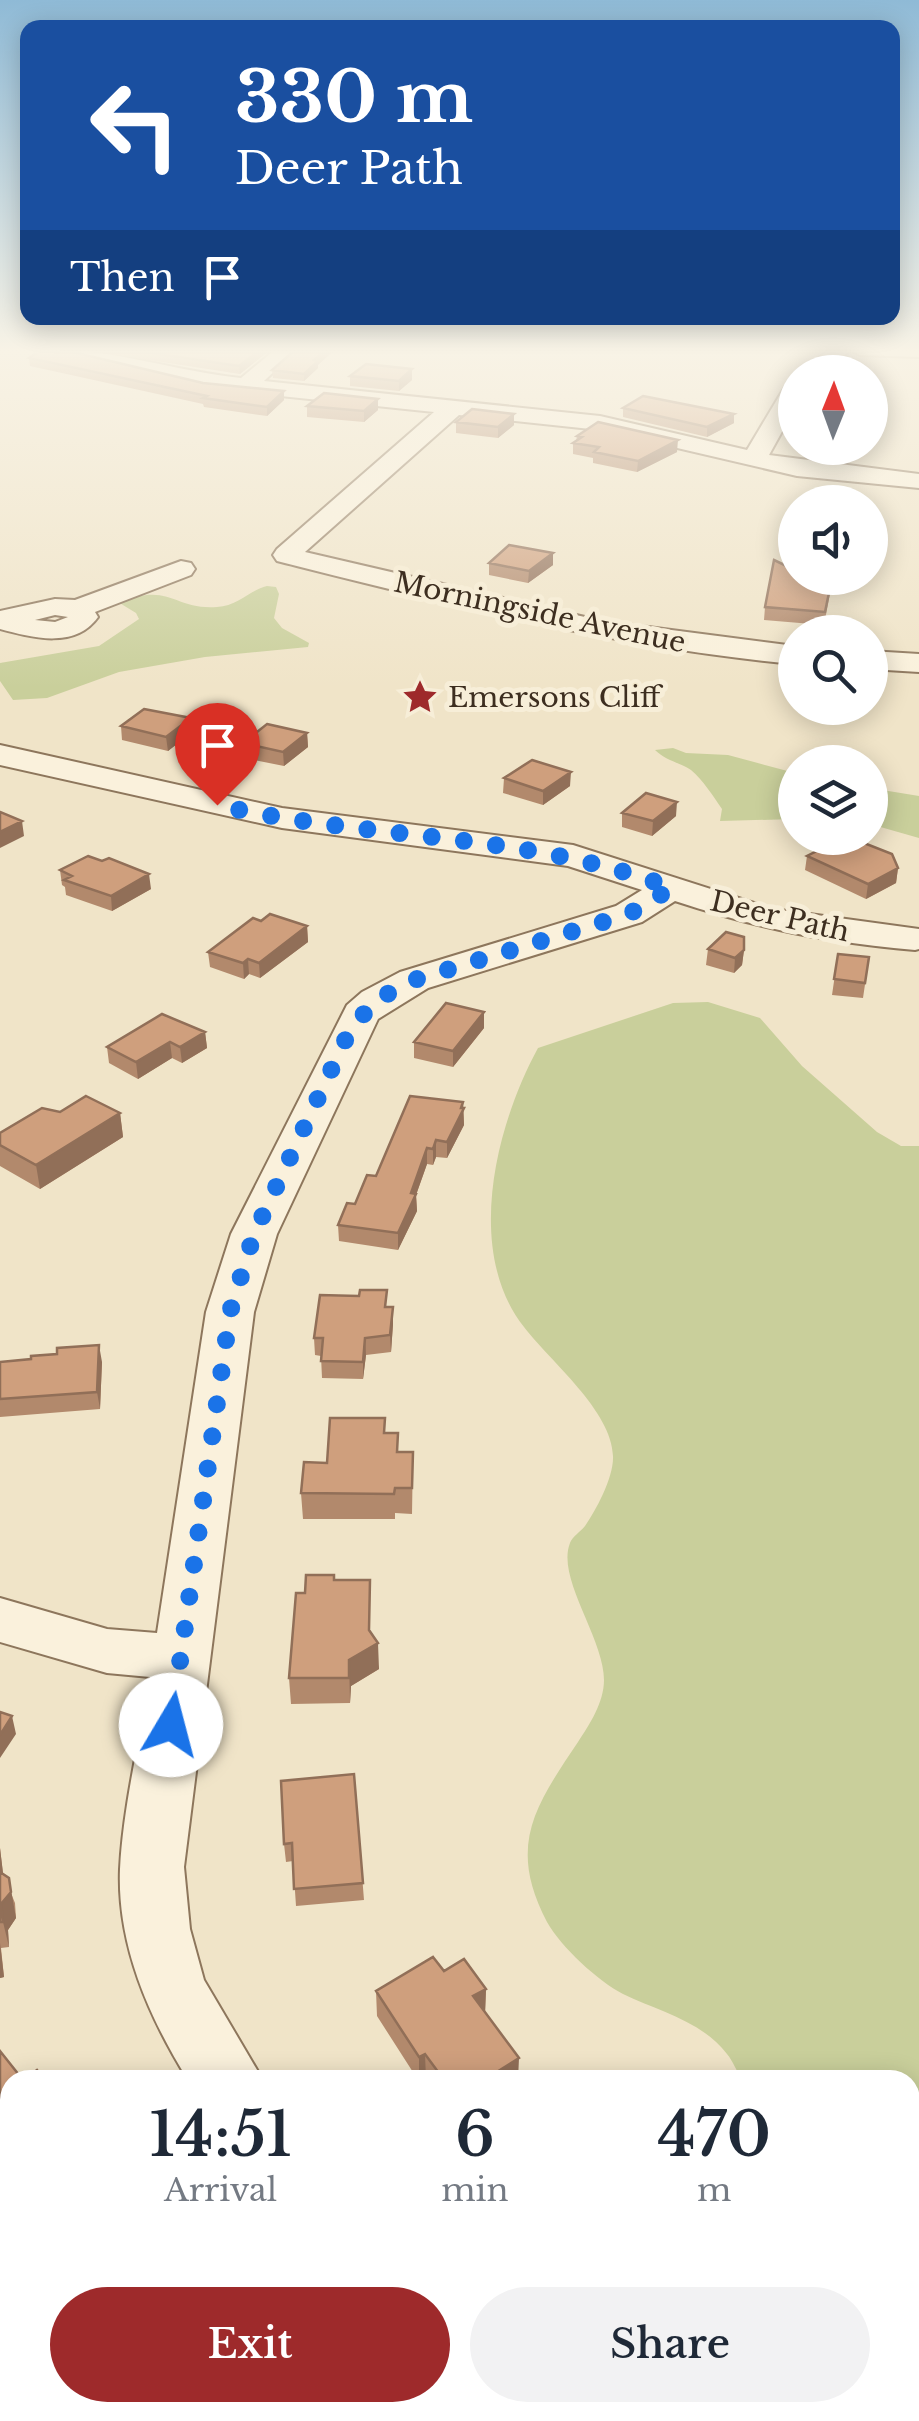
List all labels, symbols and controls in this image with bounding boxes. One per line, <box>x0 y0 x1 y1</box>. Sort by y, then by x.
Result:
text: 330 m <box>235 54 473 141</box>
icon: left <box>70 60 200 190</box>
text: Deer Path <box>235 140 463 196</box>
icon: arrive <box>195 250 250 305</box>
text: Then <box>70 254 175 301</box>
north arrow <box>778 355 888 465</box>
map controls <box>778 355 888 855</box>
button: sound <box>778 485 888 595</box>
street label: Morningside Avenue <box>391 564 689 660</box>
button: search <box>778 615 888 725</box>
place icon: Emersons Cliff <box>401 678 439 716</box>
place label: Emersons Cliff <box>448 680 664 715</box>
pin <box>175 703 260 806</box>
icon: arrive <box>190 718 245 773</box>
button: layers <box>778 745 888 855</box>
street label: Deer Path <box>707 883 853 949</box>
position arrow <box>119 1673 223 1777</box>
text: 14:51 <box>149 2098 292 2172</box>
text: 6 <box>455 2098 495 2172</box>
text: 470 <box>657 2098 771 2172</box>
text: Arrival <box>164 2170 277 2210</box>
text: min <box>441 2170 508 2210</box>
text: m <box>697 2170 731 2210</box>
button: Exit <box>50 2287 450 2402</box>
button: Share <box>470 2287 870 2402</box>

